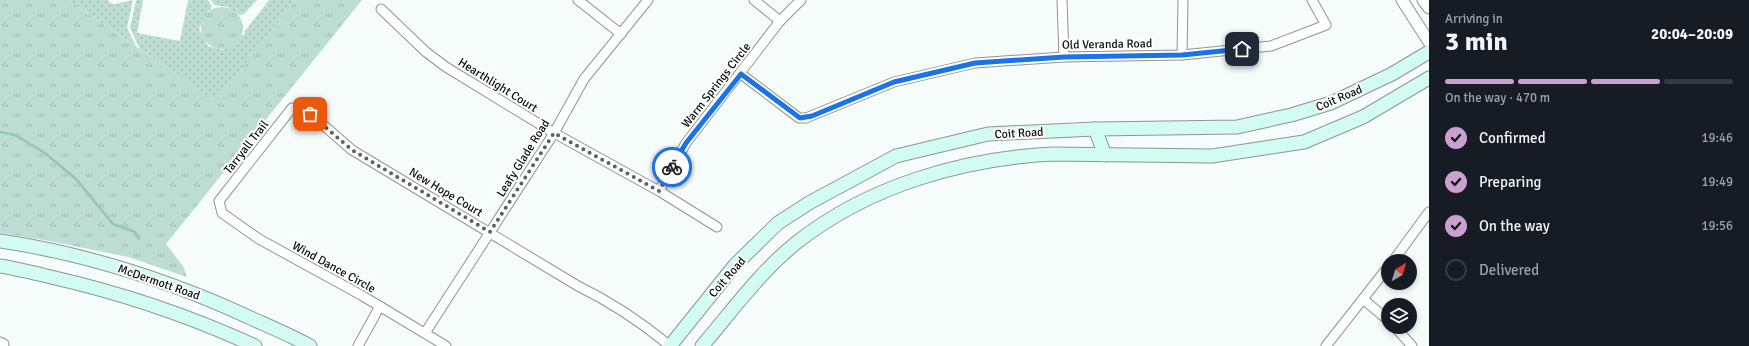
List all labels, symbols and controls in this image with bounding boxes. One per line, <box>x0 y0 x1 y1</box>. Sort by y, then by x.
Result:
text: Arriving in <box>1445 11 1503 27</box>
text: 20:04–20:09 <box>1651 25 1733 43</box>
text: 3 min <box>1445 26 1508 58</box>
pin <box>1225 32 1259 66</box>
street label: Old Veranda Road <box>1062 36 1152 53</box>
icon: home <box>1231 38 1253 60</box>
street label: Warm Springs Circle <box>679 40 754 131</box>
street label: Hearthlight Court <box>455 55 540 116</box>
street label: Coit Road <box>1314 82 1365 115</box>
text: On the way · 470 m <box>1445 90 1550 106</box>
pin <box>293 97 327 131</box>
icon: bag <box>299 103 321 125</box>
street label: Tarryall Trail <box>221 117 272 177</box>
street label: Leafy Glade Road <box>494 117 553 200</box>
street label: Coit Road <box>994 125 1044 142</box>
icon: check <box>1445 127 1467 149</box>
text: Confirmed <box>1479 129 1546 147</box>
text: 19:46 <box>1701 130 1733 146</box>
courier <box>652 147 692 187</box>
icon: bike <box>661 156 683 178</box>
street label: New Hope Court <box>406 164 485 220</box>
icon: check <box>1445 171 1467 193</box>
text: Preparing <box>1479 173 1542 191</box>
text: 19:49 <box>1701 174 1733 190</box>
icon: check <box>1445 215 1467 237</box>
text: On the way <box>1479 217 1550 235</box>
text: 19:56 <box>1701 218 1733 234</box>
street label: Wind Dance Circle <box>289 238 378 297</box>
street label: Coit Road <box>706 254 749 301</box>
north arrow <box>1381 254 1417 290</box>
map controls <box>1381 254 1417 334</box>
street label: McDermott Road <box>116 261 202 304</box>
text: Delivered <box>1479 261 1539 279</box>
button: layers <box>1381 298 1417 334</box>

